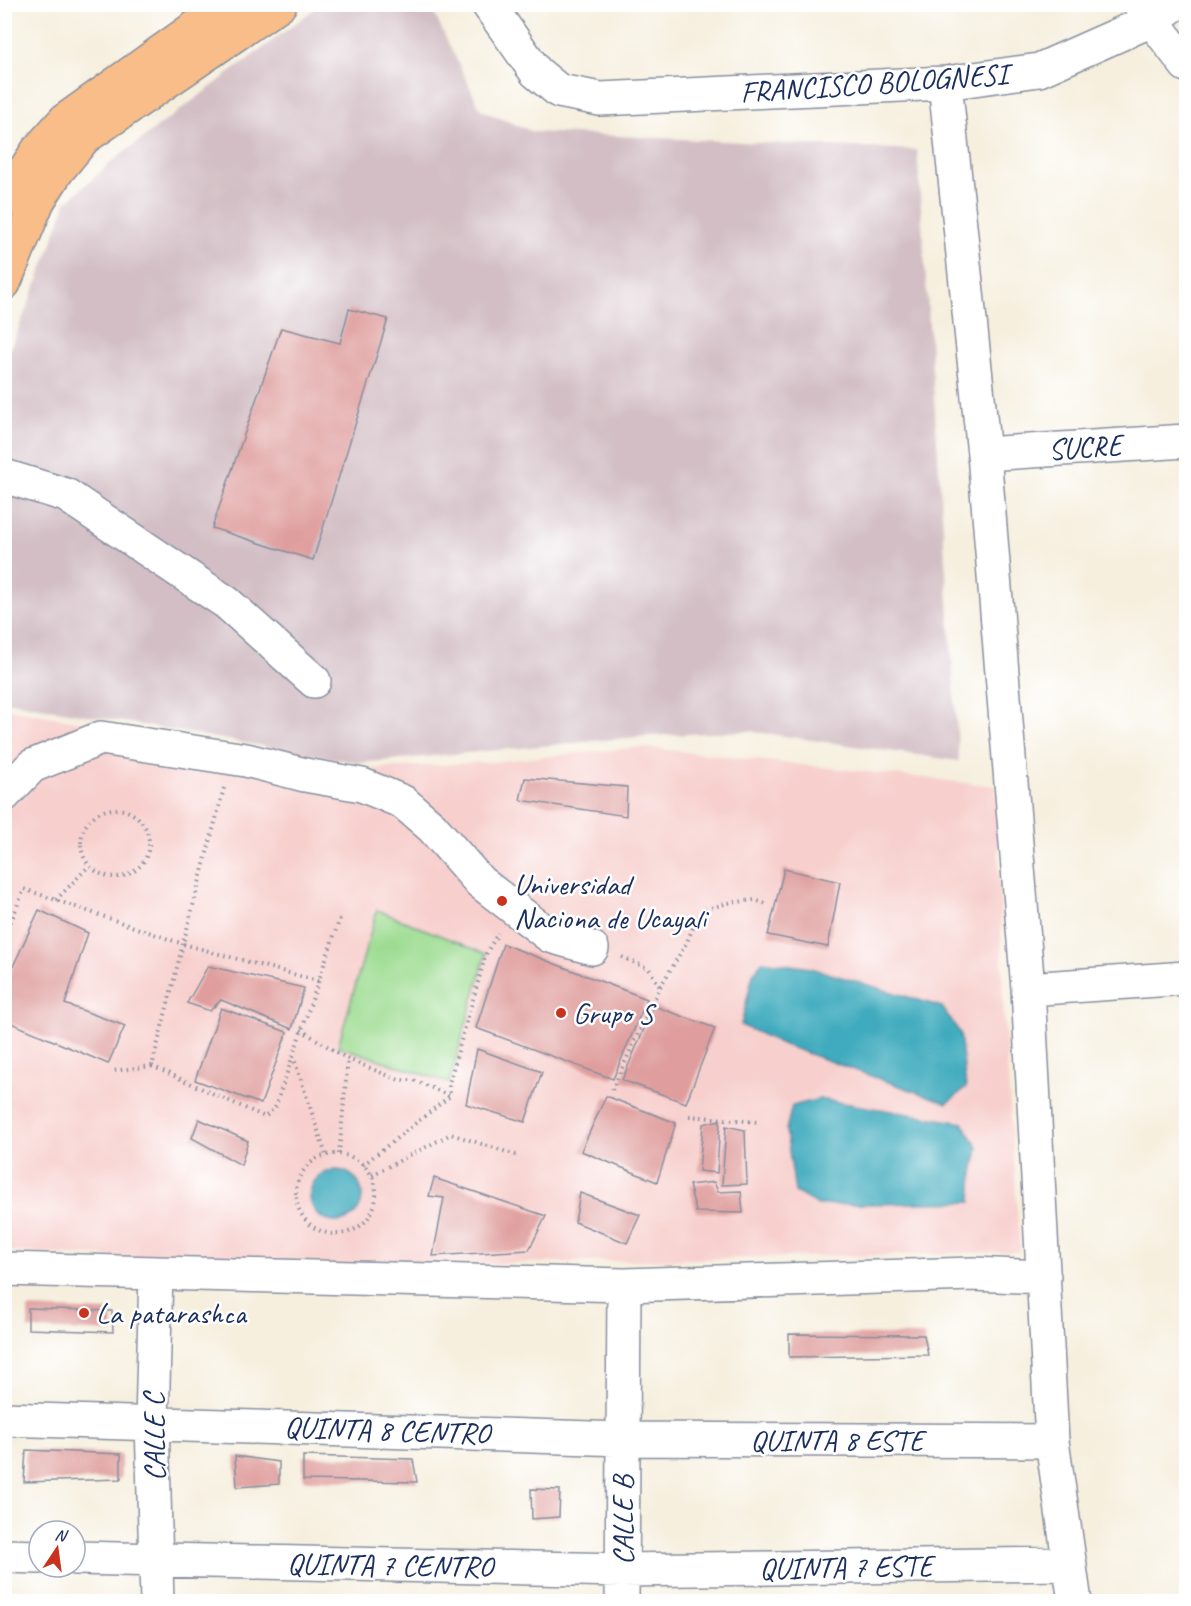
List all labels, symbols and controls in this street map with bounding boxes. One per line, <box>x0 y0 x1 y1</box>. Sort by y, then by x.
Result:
street label: FRANCISCO BOLOGNESI <box>739 54 1016 111</box>
street label: SUCRE <box>1047 425 1126 469</box>
place label: Universidad Naciona de Ucayali <box>514 865 709 937</box>
marker: Universidad Naciona de Ucayali <box>495 894 509 908</box>
place label: Grupo S <box>573 994 657 1032</box>
marker: Grupo S <box>554 1006 568 1020</box>
place label: La patarashca <box>96 1294 248 1332</box>
marker: La patarashca <box>77 1306 91 1320</box>
street label: CALLE C <box>134 1390 174 1482</box>
street label: QUINTA 8 CENTRO <box>284 1407 493 1453</box>
street label: QUINTA 8 ESTE <box>750 1421 927 1459</box>
street label: CALLE B <box>603 1473 641 1565</box>
north arrow <box>27 1519 87 1579</box>
text: N <box>53 1525 70 1547</box>
street label: QUINTA 7 CENTRO <box>287 1544 496 1586</box>
street label: QUINTA 7 ESTE <box>759 1546 937 1588</box>

